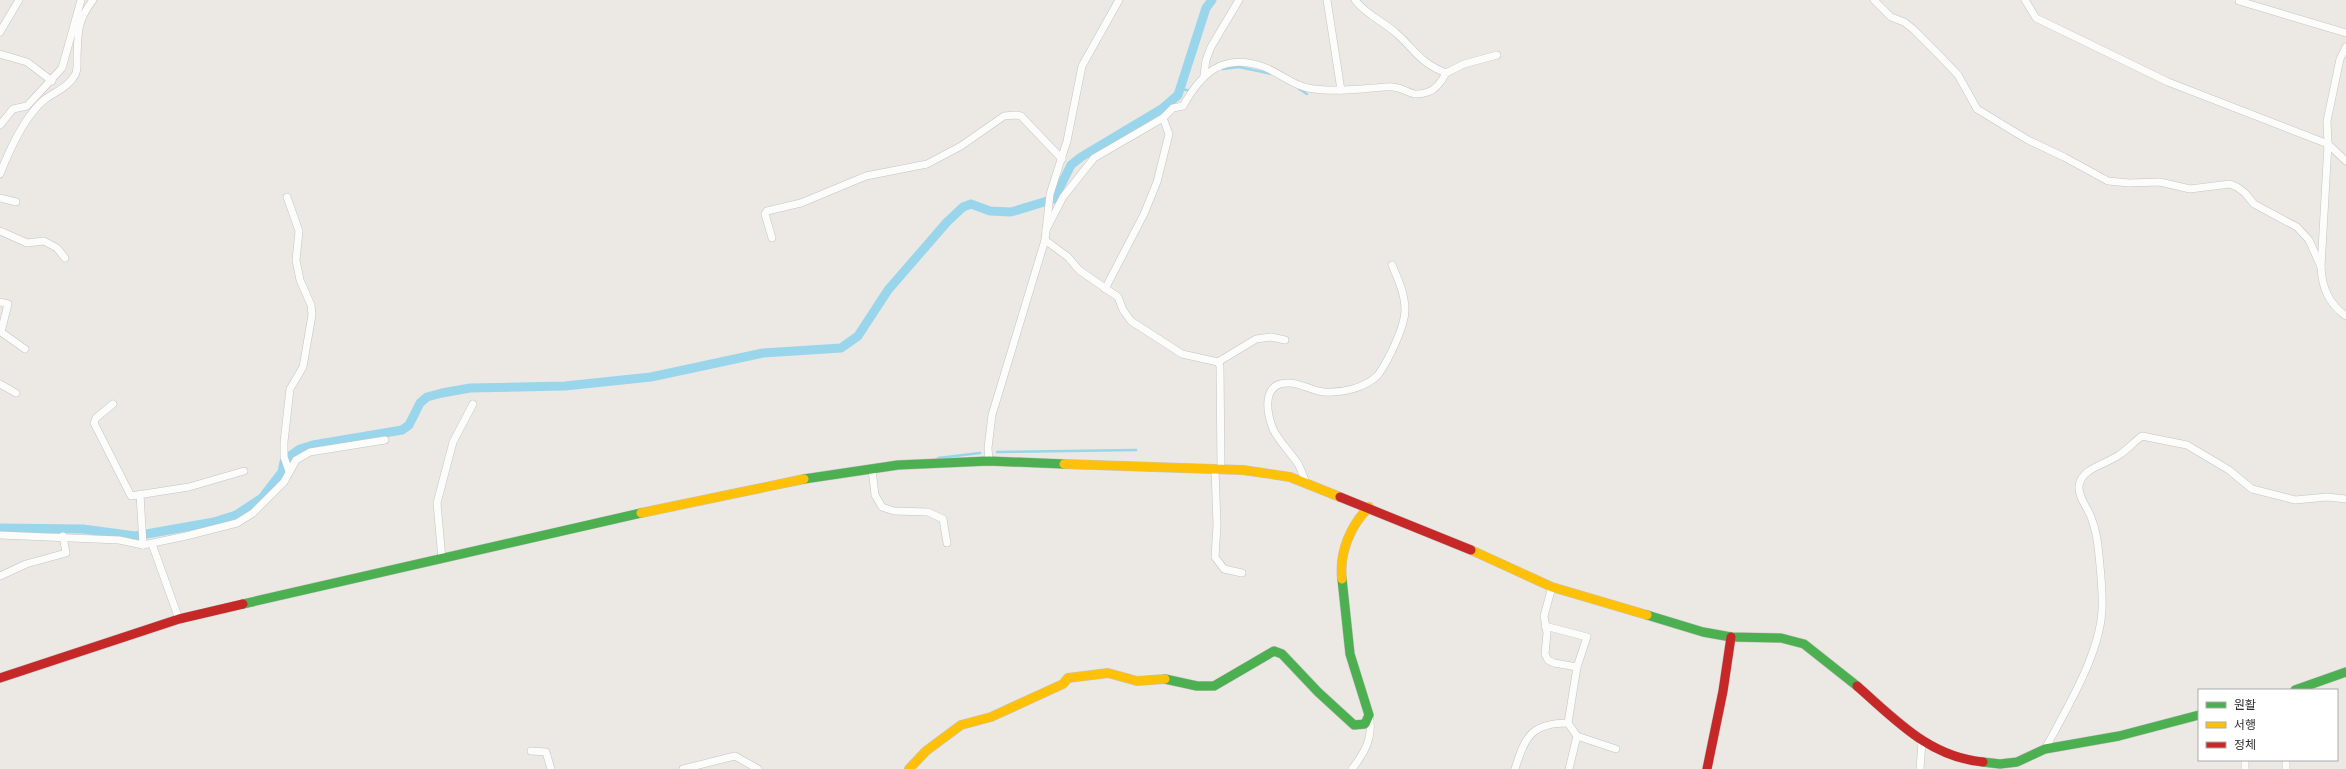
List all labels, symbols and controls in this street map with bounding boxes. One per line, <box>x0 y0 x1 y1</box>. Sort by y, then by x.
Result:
legend <box>2198 689 2338 761</box>
text: 원활 <box>2234 697 2256 712</box>
text: 서행 <box>2234 717 2256 732</box>
text: 정체 <box>2234 737 2256 752</box>

